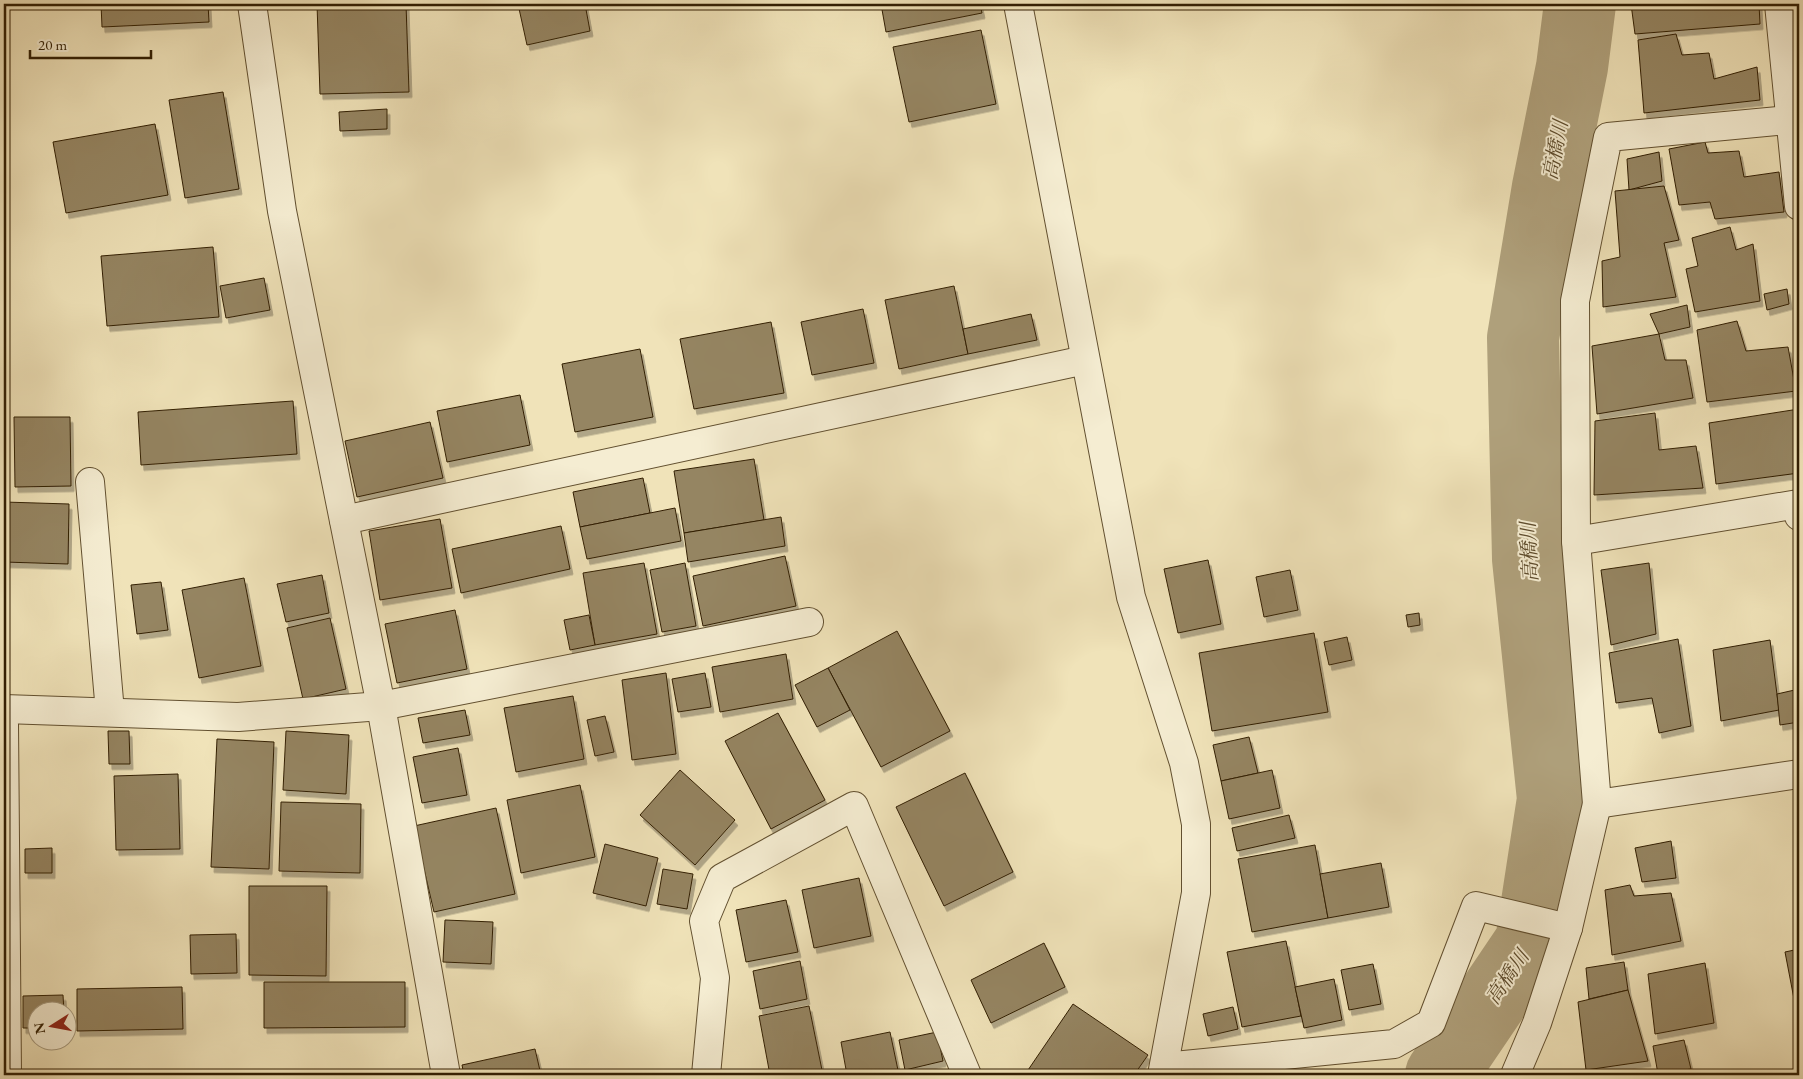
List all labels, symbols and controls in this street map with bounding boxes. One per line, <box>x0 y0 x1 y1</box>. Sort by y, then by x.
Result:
scale bar <box>30 28 151 60</box>
text: 20 m <box>38 35 67 54</box>
water label: 高橋川 <box>1537 116 1574 182</box>
water label: 高橋川 <box>1514 519 1544 583</box>
water label: 高橋川 <box>1479 943 1536 1009</box>
north arrow <box>28 1002 78 1052</box>
text: N <box>29 1021 49 1036</box>

